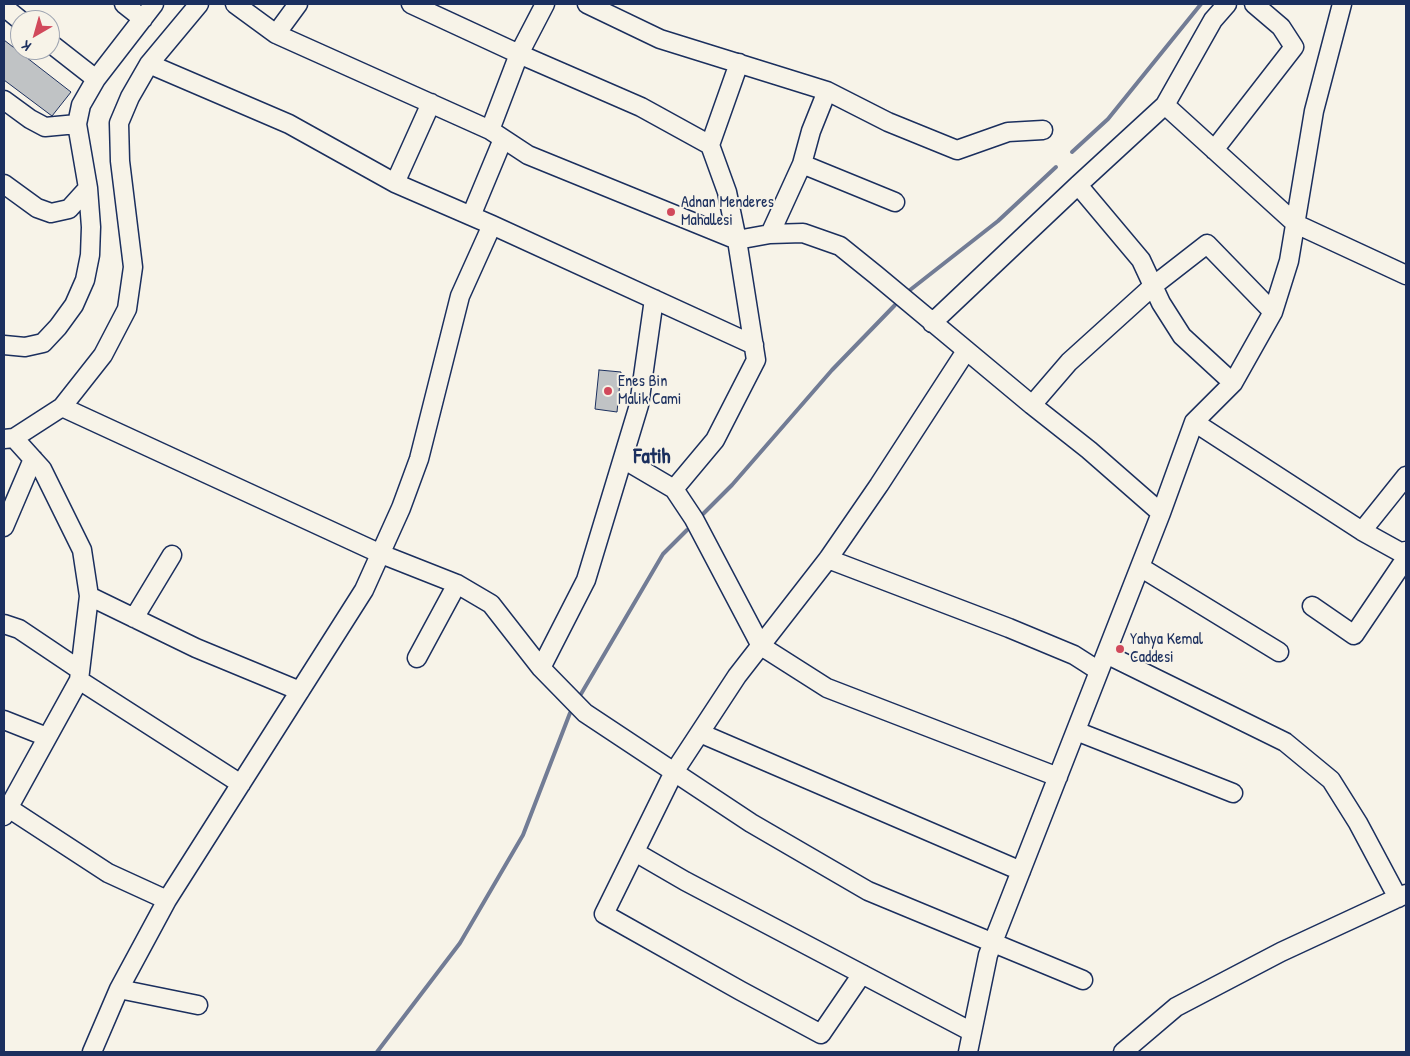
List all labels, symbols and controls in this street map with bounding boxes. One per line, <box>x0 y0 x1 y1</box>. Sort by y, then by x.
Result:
north arrow <box>10 10 60 60</box>
text: K <box>17 37 35 56</box>
place label: Adnan Menderes Mahallesi <box>681 193 774 231</box>
marker: Adnan Menderes Mahallesi <box>665 206 677 218</box>
place label: Enes Bin Malik Cami <box>618 372 681 410</box>
marker: Enes Bin Malik Cami <box>602 385 614 397</box>
district label: Fatih <box>634 444 670 470</box>
place label: Yahya Kemal Caddesi <box>1130 630 1203 668</box>
marker: Yahya Kemal Caddesi <box>1114 643 1126 655</box>

